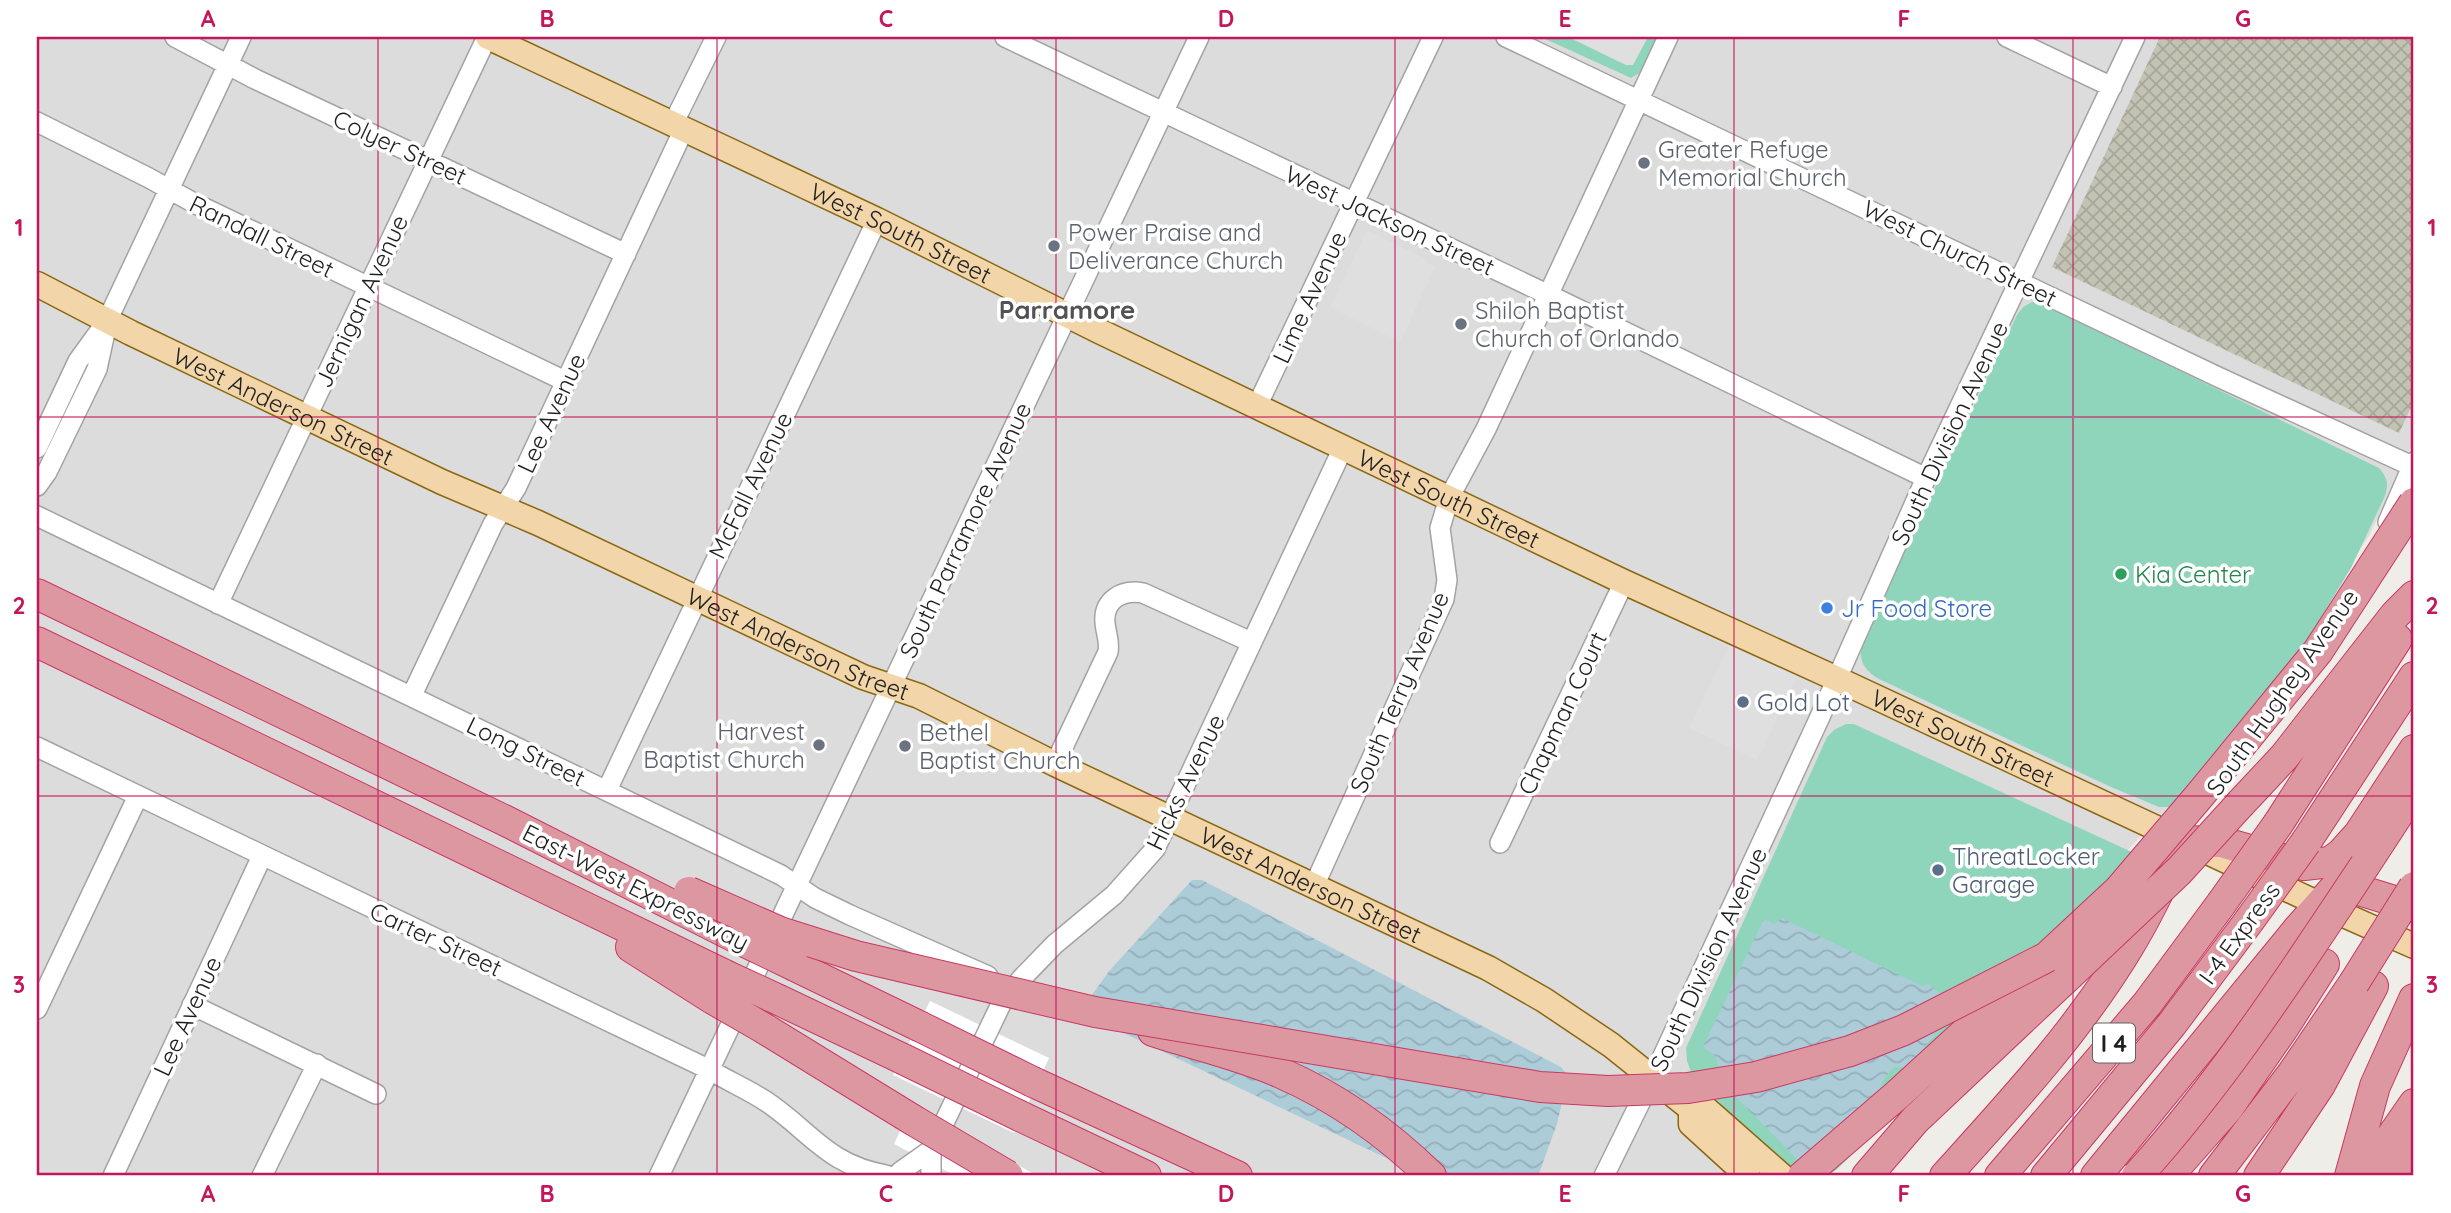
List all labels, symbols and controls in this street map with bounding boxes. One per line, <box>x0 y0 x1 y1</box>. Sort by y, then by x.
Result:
text: A <box>201 4 216 33</box>
text: B <box>539 4 555 33</box>
text: C <box>879 4 893 33</box>
text: D <box>1218 4 1234 33</box>
text: E <box>1558 4 1572 33</box>
text: F <box>1898 4 1910 33</box>
text: G <box>2235 4 2251 33</box>
street label: Colyer Street <box>328 103 472 191</box>
place label: Greater Refuge Memorial Church <box>1658 134 1847 192</box>
marker: Greater Refuge Memorial Church <box>1636 155 1652 171</box>
street label: West Jackson Street <box>1281 158 1499 282</box>
street label: West South Street <box>806 176 996 290</box>
street label: Randall Street <box>185 188 339 284</box>
street label: West Church Street <box>1858 193 2062 313</box>
street label: Jernigan Avenue <box>308 210 414 392</box>
text: 1 <box>15 213 23 242</box>
text: 1 <box>2428 213 2436 242</box>
place label: Power Praise and Deliverance Church <box>1068 217 1283 275</box>
street label: Lime Avenue <box>1265 226 1353 368</box>
marker: Power Praise and Deliverance Church <box>1046 238 1062 254</box>
district label: Parramore <box>999 293 1135 326</box>
place label: Shiloh Baptist Church of Orlando <box>1475 295 1680 353</box>
marker: Shiloh Baptist Church of Orlando <box>1453 316 1469 332</box>
street label: South Division Avenue <box>1884 316 2014 550</box>
street label: West Anderson Street <box>168 340 399 472</box>
street label: Lee Avenue <box>510 348 592 478</box>
street label: South Parramore Avenue <box>893 397 1037 663</box>
street label: McFall Avenue <box>702 407 798 563</box>
street label: West South Street <box>1353 442 1545 555</box>
place label: Kia Center <box>2135 559 2251 589</box>
marker: Kia Center <box>2113 566 2129 582</box>
street label: West Anderson Street <box>682 581 913 706</box>
street label: South Hughey Avenue <box>2199 583 2365 801</box>
street label: South Terry Avenue <box>1343 587 1455 797</box>
text: 2 <box>12 591 26 620</box>
text: 2 <box>2425 591 2439 620</box>
place label: Jr Food Store <box>1841 593 1992 623</box>
marker: Jr Food Store <box>1819 600 1835 616</box>
street label: Chapman Court <box>1511 627 1613 799</box>
street label: West South Street <box>1867 682 2059 793</box>
place label: Gold Lot <box>1757 687 1850 717</box>
marker: Gold Lot <box>1735 694 1751 710</box>
street label: Long Street <box>462 709 590 793</box>
street label: Hicks Avenue <box>1139 709 1231 855</box>
place label: Harvest Baptist Church <box>643 716 805 774</box>
place label: Bethel Baptist Church <box>919 717 1081 775</box>
marker: Harvest Baptist Church <box>811 737 827 753</box>
marker: Bethel Baptist Church <box>897 738 913 754</box>
street label: East-West Expressway <box>518 817 754 957</box>
street label: West Anderson Street <box>1196 820 1426 950</box>
place label: ThreatLocker Garage <box>1952 841 2100 899</box>
street label: South Division Avenue <box>1643 842 1773 1076</box>
marker: ThreatLocker Garage <box>1930 862 1946 878</box>
street label: I-4 Express <box>2192 876 2286 990</box>
street label: Carter Street <box>365 895 507 983</box>
street label: Lee Avenue <box>146 951 228 1081</box>
text: 3 <box>13 970 25 999</box>
text: 3 <box>2426 970 2438 999</box>
road number: I 4 <box>2093 1024 2135 1062</box>
text: A <box>201 1179 216 1208</box>
text: B <box>539 1179 555 1208</box>
text: C <box>879 1179 893 1208</box>
text: D <box>1218 1179 1234 1208</box>
text: E <box>1558 1179 1572 1208</box>
text: F <box>1898 1179 1910 1208</box>
text: G <box>2235 1179 2251 1208</box>

